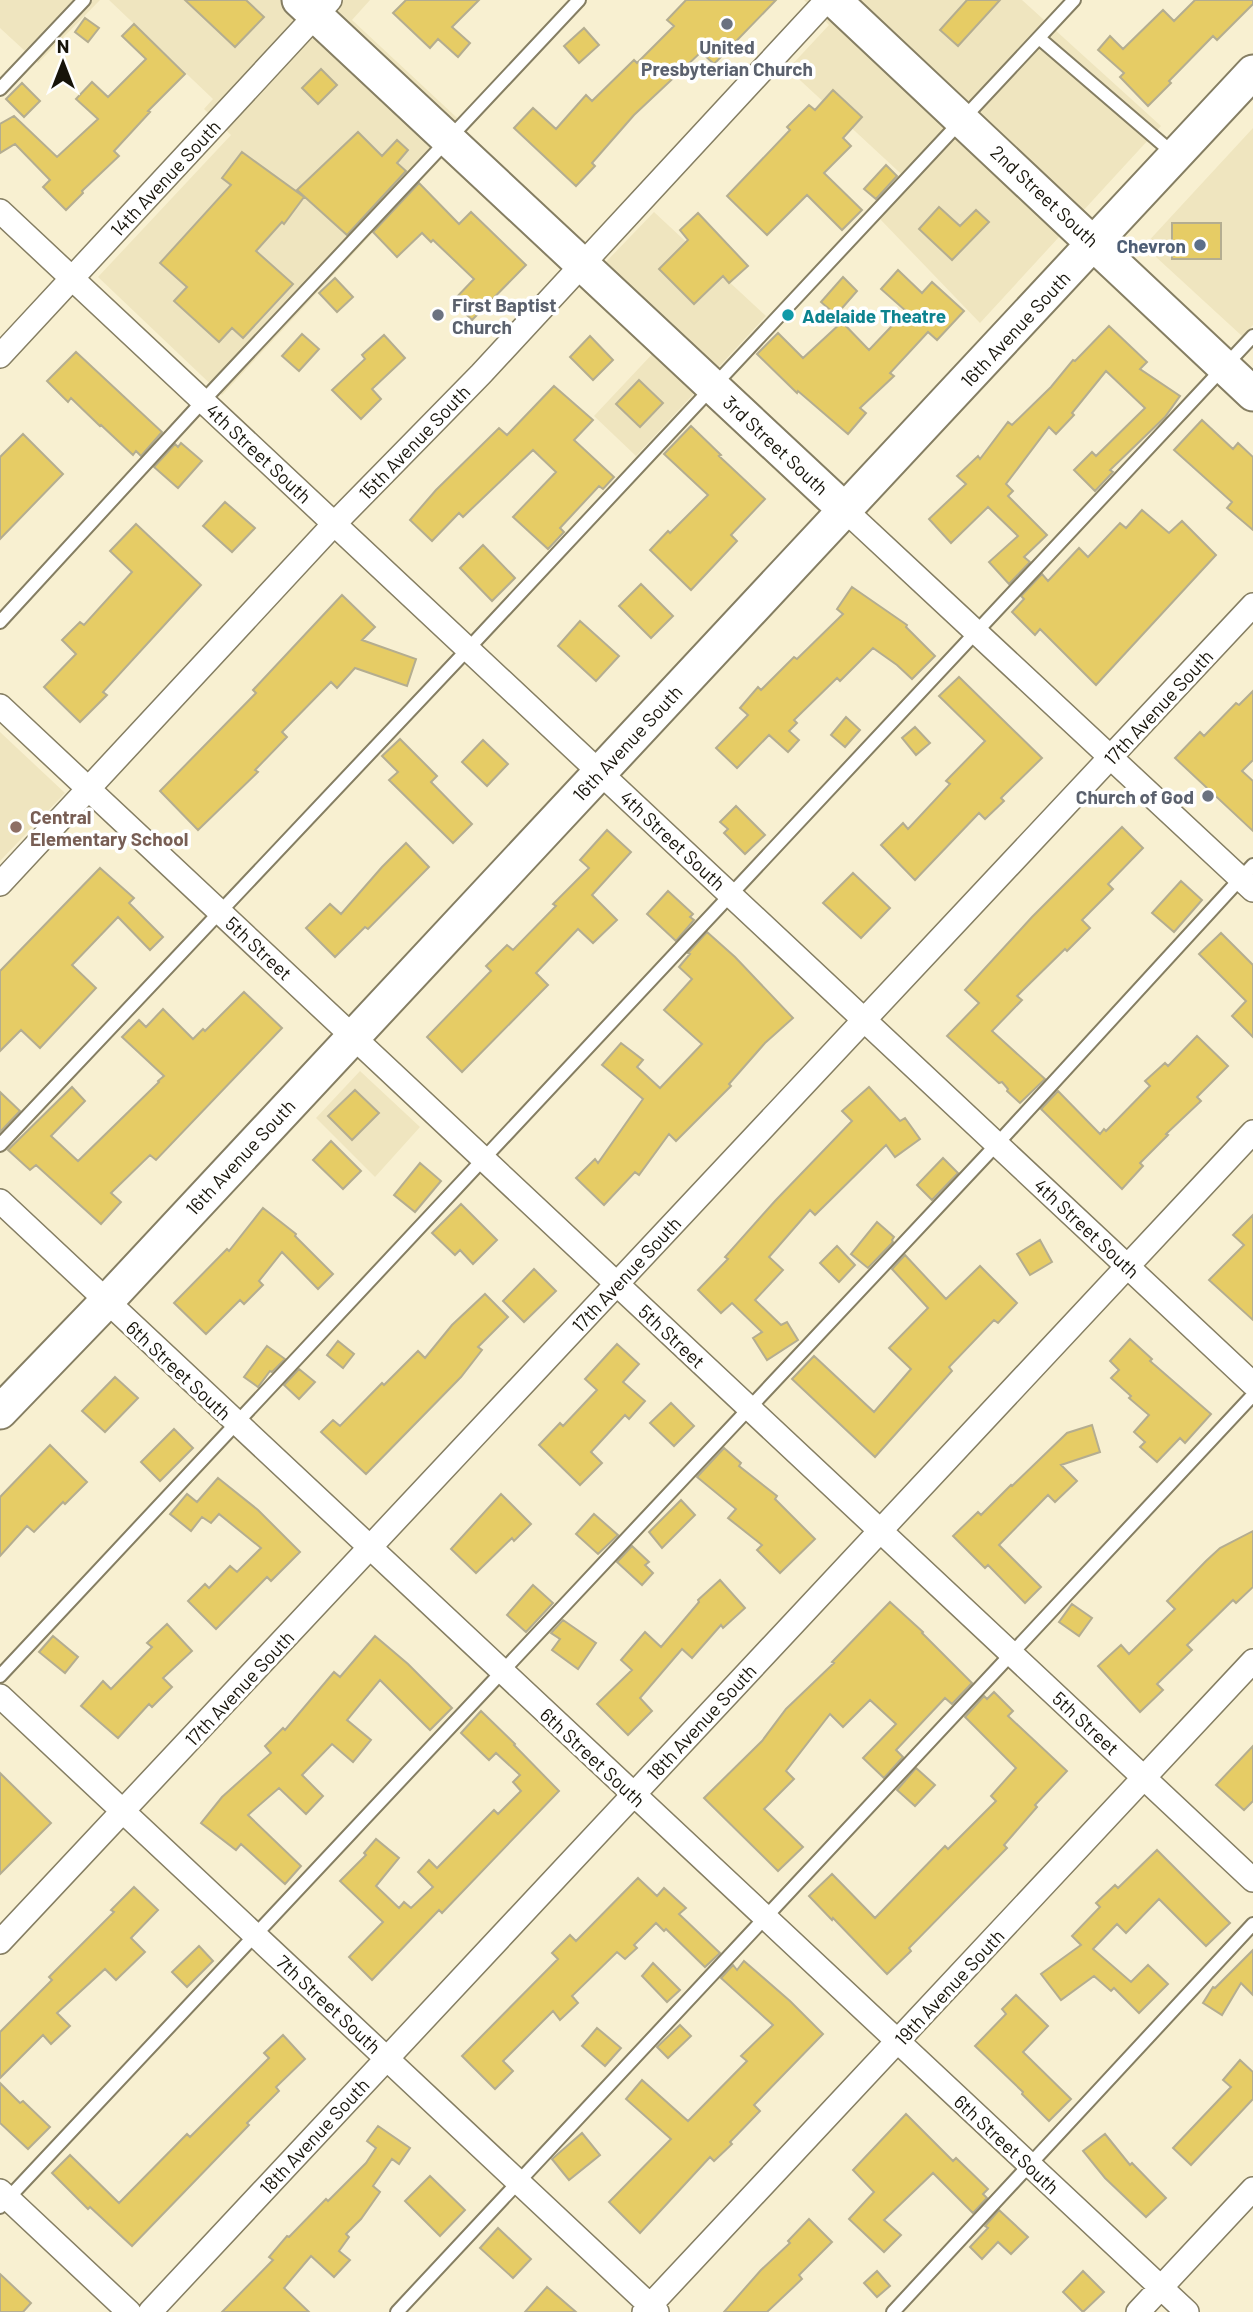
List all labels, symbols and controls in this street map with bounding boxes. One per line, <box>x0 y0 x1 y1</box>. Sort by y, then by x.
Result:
marker: United Presbyterian Church <box>719 16 735 32</box>
north arrow <box>28 28 98 98</box>
text: N <box>57 34 69 57</box>
place label: United Presbyterian Church <box>641 35 813 80</box>
street label: 14th Avenue South <box>105 115 225 241</box>
street label: 2nd Street South <box>986 140 1104 252</box>
place label: Chevron <box>1116 234 1186 257</box>
marker: Chevron <box>1192 237 1208 253</box>
street label: 16th Avenue South <box>955 266 1075 392</box>
place label: First Baptist Church <box>452 293 557 338</box>
place label: Adelaide Theatre <box>802 304 946 327</box>
marker: First Baptist Church <box>430 307 446 323</box>
marker: Adelaide Theatre <box>780 307 796 323</box>
street label: 15th Avenue South <box>354 380 474 504</box>
street label: 3rd Street South <box>719 390 833 500</box>
street label: 4th Street South <box>201 398 317 508</box>
street label: 17th Avenue South <box>1099 644 1217 770</box>
street label: 16th Avenue South <box>567 680 687 806</box>
street label: 4th Street South <box>615 785 731 895</box>
place label: Church of God <box>1076 785 1194 808</box>
marker: Church of God <box>1200 788 1216 804</box>
place label: Central Elementary School <box>30 805 188 850</box>
marker: Central Elementary School <box>8 819 24 835</box>
street label: 5th Street <box>221 911 297 985</box>
street label: 16th Avenue South <box>180 1094 300 1220</box>
street label: 4th Street South <box>1029 1173 1145 1283</box>
street label: 17th Avenue South <box>567 1211 685 1337</box>
street label: 5th Street <box>634 1299 710 1373</box>
street label: 6th Street South <box>122 1315 236 1425</box>
street label: 17th Avenue South <box>180 1625 298 1751</box>
street label: 18th Avenue South <box>641 1659 761 1785</box>
street label: 5th Street <box>1048 1686 1124 1760</box>
street label: 6th Street South <box>536 1702 650 1812</box>
street label: 19th Avenue South <box>889 1924 1009 2050</box>
street label: 7th Street South <box>272 1950 386 2058</box>
street label: 18th Avenue South <box>254 2073 374 2199</box>
street label: 6th Street South <box>950 2089 1064 2199</box>

